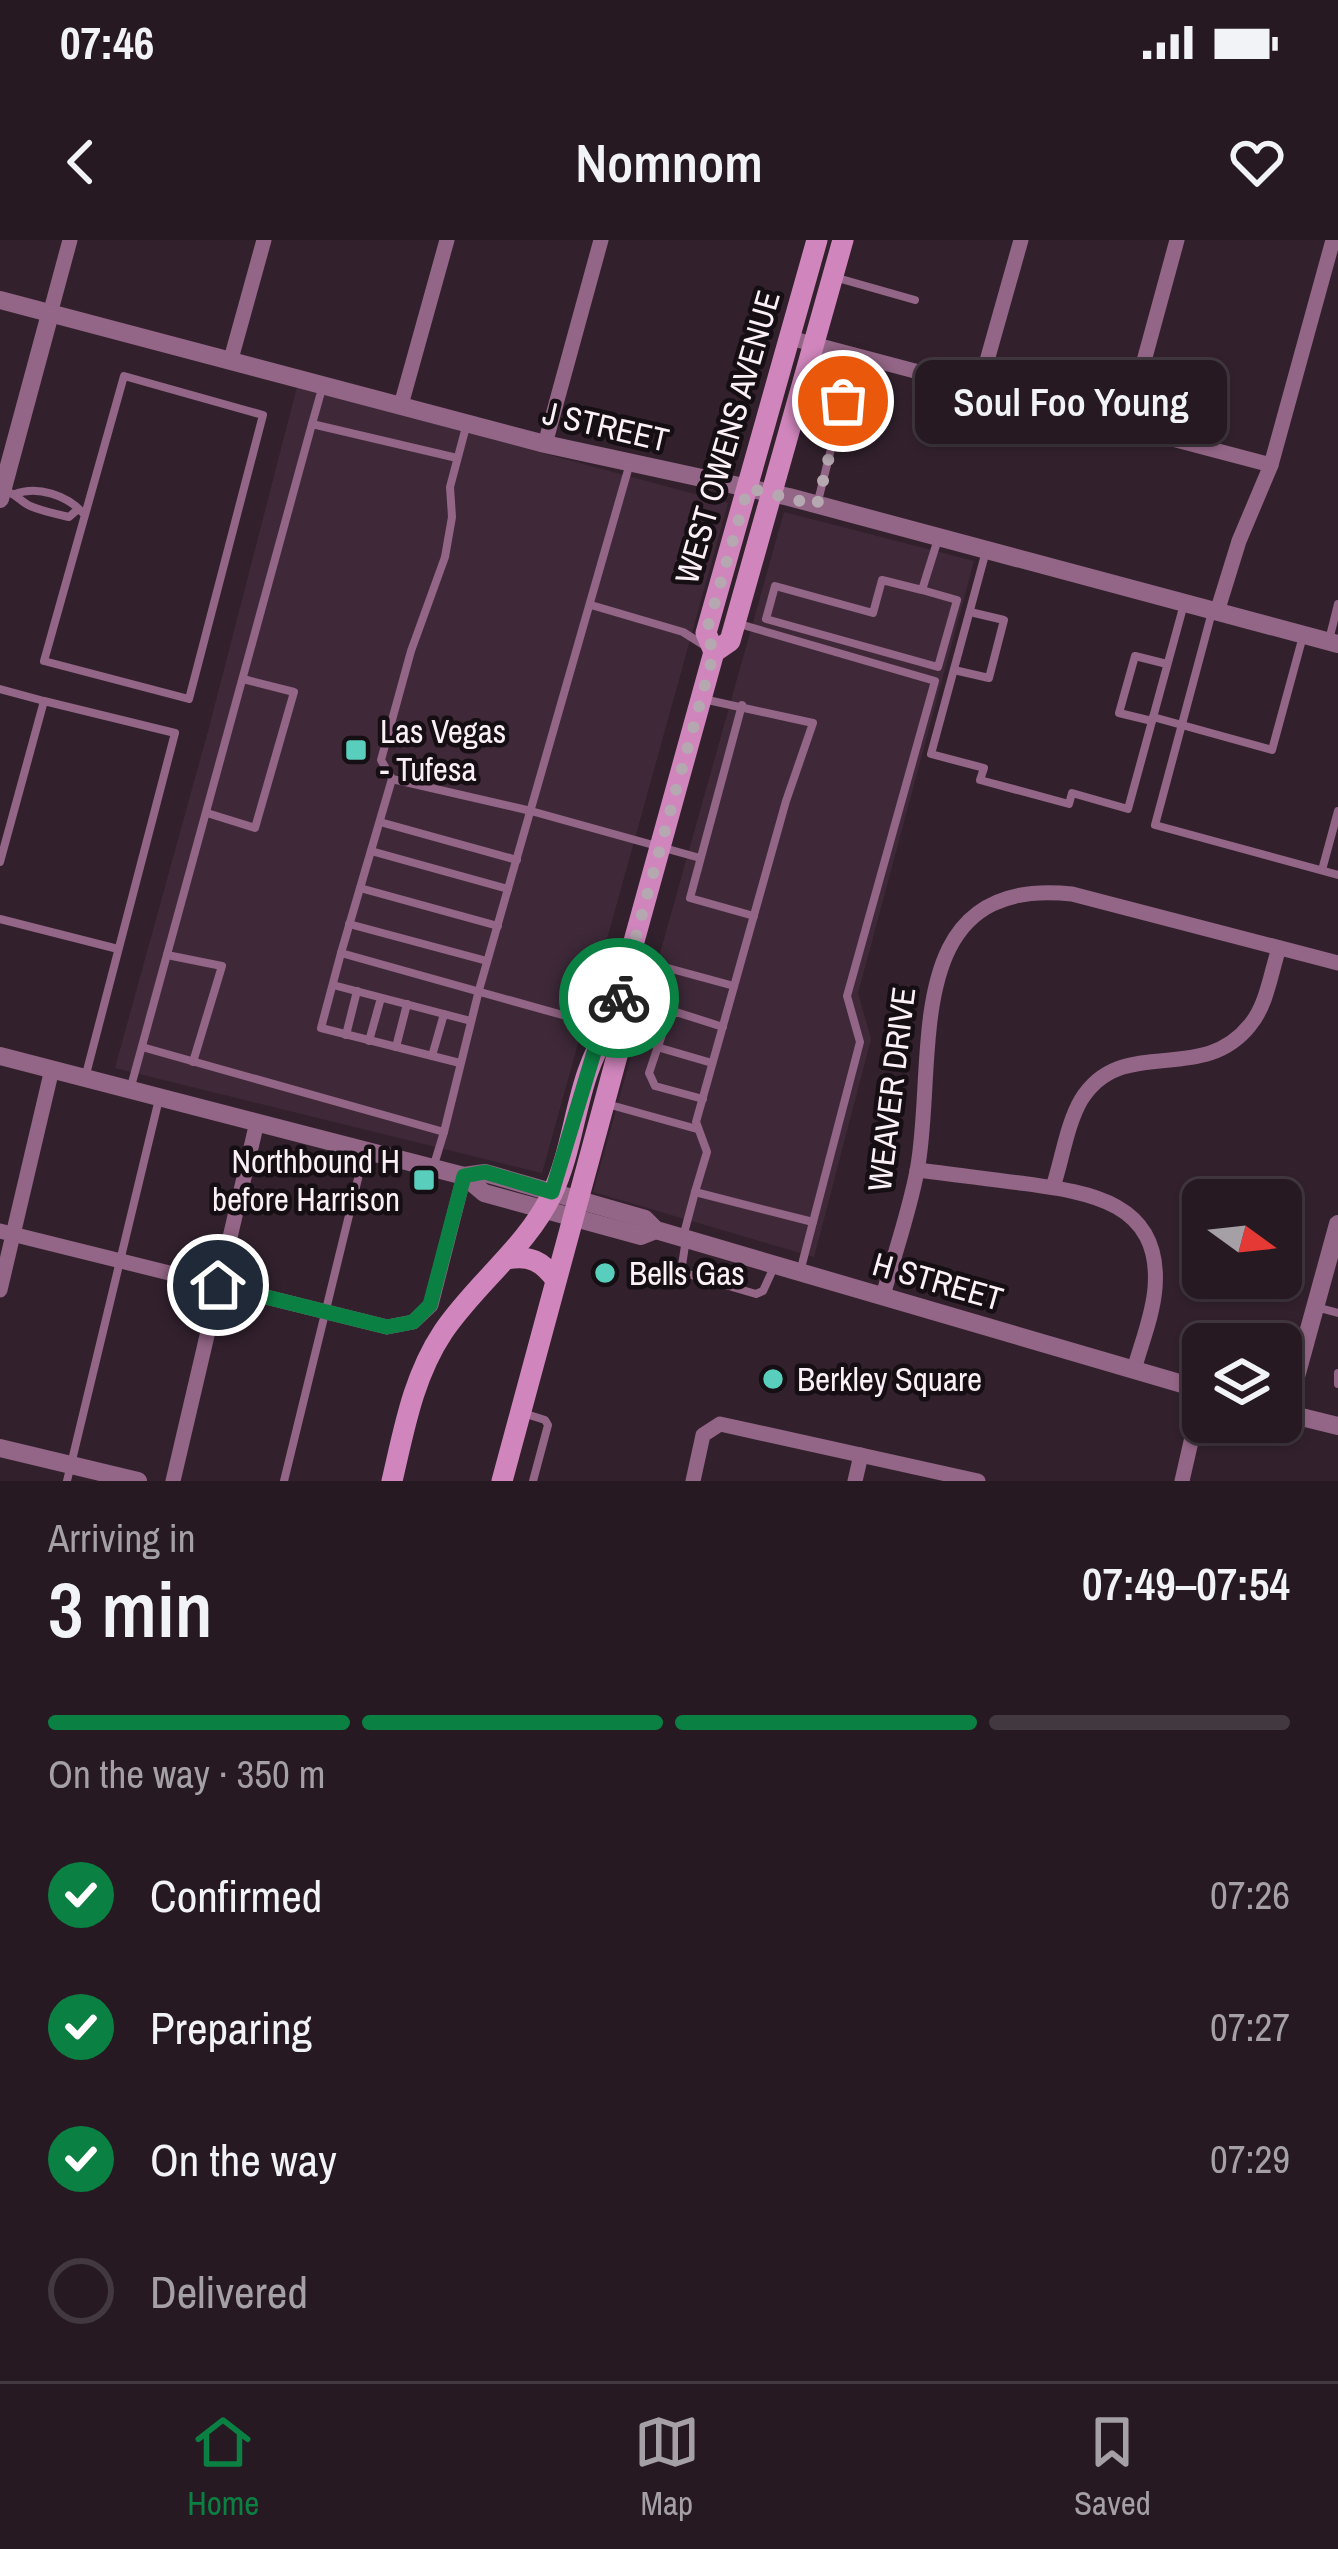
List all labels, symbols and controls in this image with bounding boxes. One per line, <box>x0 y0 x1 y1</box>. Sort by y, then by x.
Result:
text: 07:46 <box>60 12 154 73</box>
text: Nomnom <box>575 126 763 199</box>
icon: back <box>48 129 114 195</box>
icon: heart <box>1224 129 1290 195</box>
street label: WEST OWENS AVENUE <box>664 285 790 589</box>
pin <box>792 350 894 452</box>
callout: Soul Foo Young <box>915 359 1227 443</box>
icon: bag <box>810 368 876 434</box>
text: Soul Foo Young <box>953 376 1189 428</box>
street label: J STREET <box>539 390 673 462</box>
place label: Las Vegas - Tufesa <box>380 709 506 791</box>
marker: Las Vegas - Tufesa <box>343 737 369 763</box>
courier <box>559 938 679 1058</box>
icon: bike <box>586 965 652 1031</box>
street label: WEAVER DRIVE <box>857 984 925 1194</box>
place label: Northbound H before Harrison <box>212 1139 400 1221</box>
marker: Northbound H before Harrison <box>411 1167 437 1193</box>
north arrow <box>1182 1179 1302 1299</box>
map controls <box>1182 1179 1302 1443</box>
pin <box>167 1234 269 1336</box>
street label: H STREET <box>868 1241 1008 1321</box>
place label: Bells Gas <box>629 1251 745 1295</box>
icon: home <box>185 1252 251 1318</box>
marker: Bells Gas <box>592 1260 618 1286</box>
button: layers <box>1182 1323 1302 1443</box>
place label: Berkley Square <box>797 1357 982 1401</box>
marker: Berkley Square <box>760 1366 786 1392</box>
text: Arriving in <box>48 1512 196 1564</box>
text: 07:49–07:54 <box>1082 1553 1290 1614</box>
text: 3 min <box>48 1556 213 1661</box>
text: On the way · 350 m <box>48 1748 325 1800</box>
icon: check <box>48 1862 114 1928</box>
text: Confirmed <box>150 1865 322 1926</box>
text: 07:26 <box>1210 1869 1290 1921</box>
icon: check <box>48 1994 114 2060</box>
text: Preparing <box>150 1997 312 2058</box>
text: 07:27 <box>1210 2001 1290 2053</box>
icon: check <box>48 2126 114 2192</box>
text: On the way <box>150 2129 337 2190</box>
text: 07:29 <box>1210 2133 1290 2185</box>
text: Delivered <box>150 2261 308 2322</box>
tab: Home <box>187 2409 259 2525</box>
tab: Map <box>634 2409 700 2525</box>
tab: Saved <box>1074 2409 1151 2525</box>

